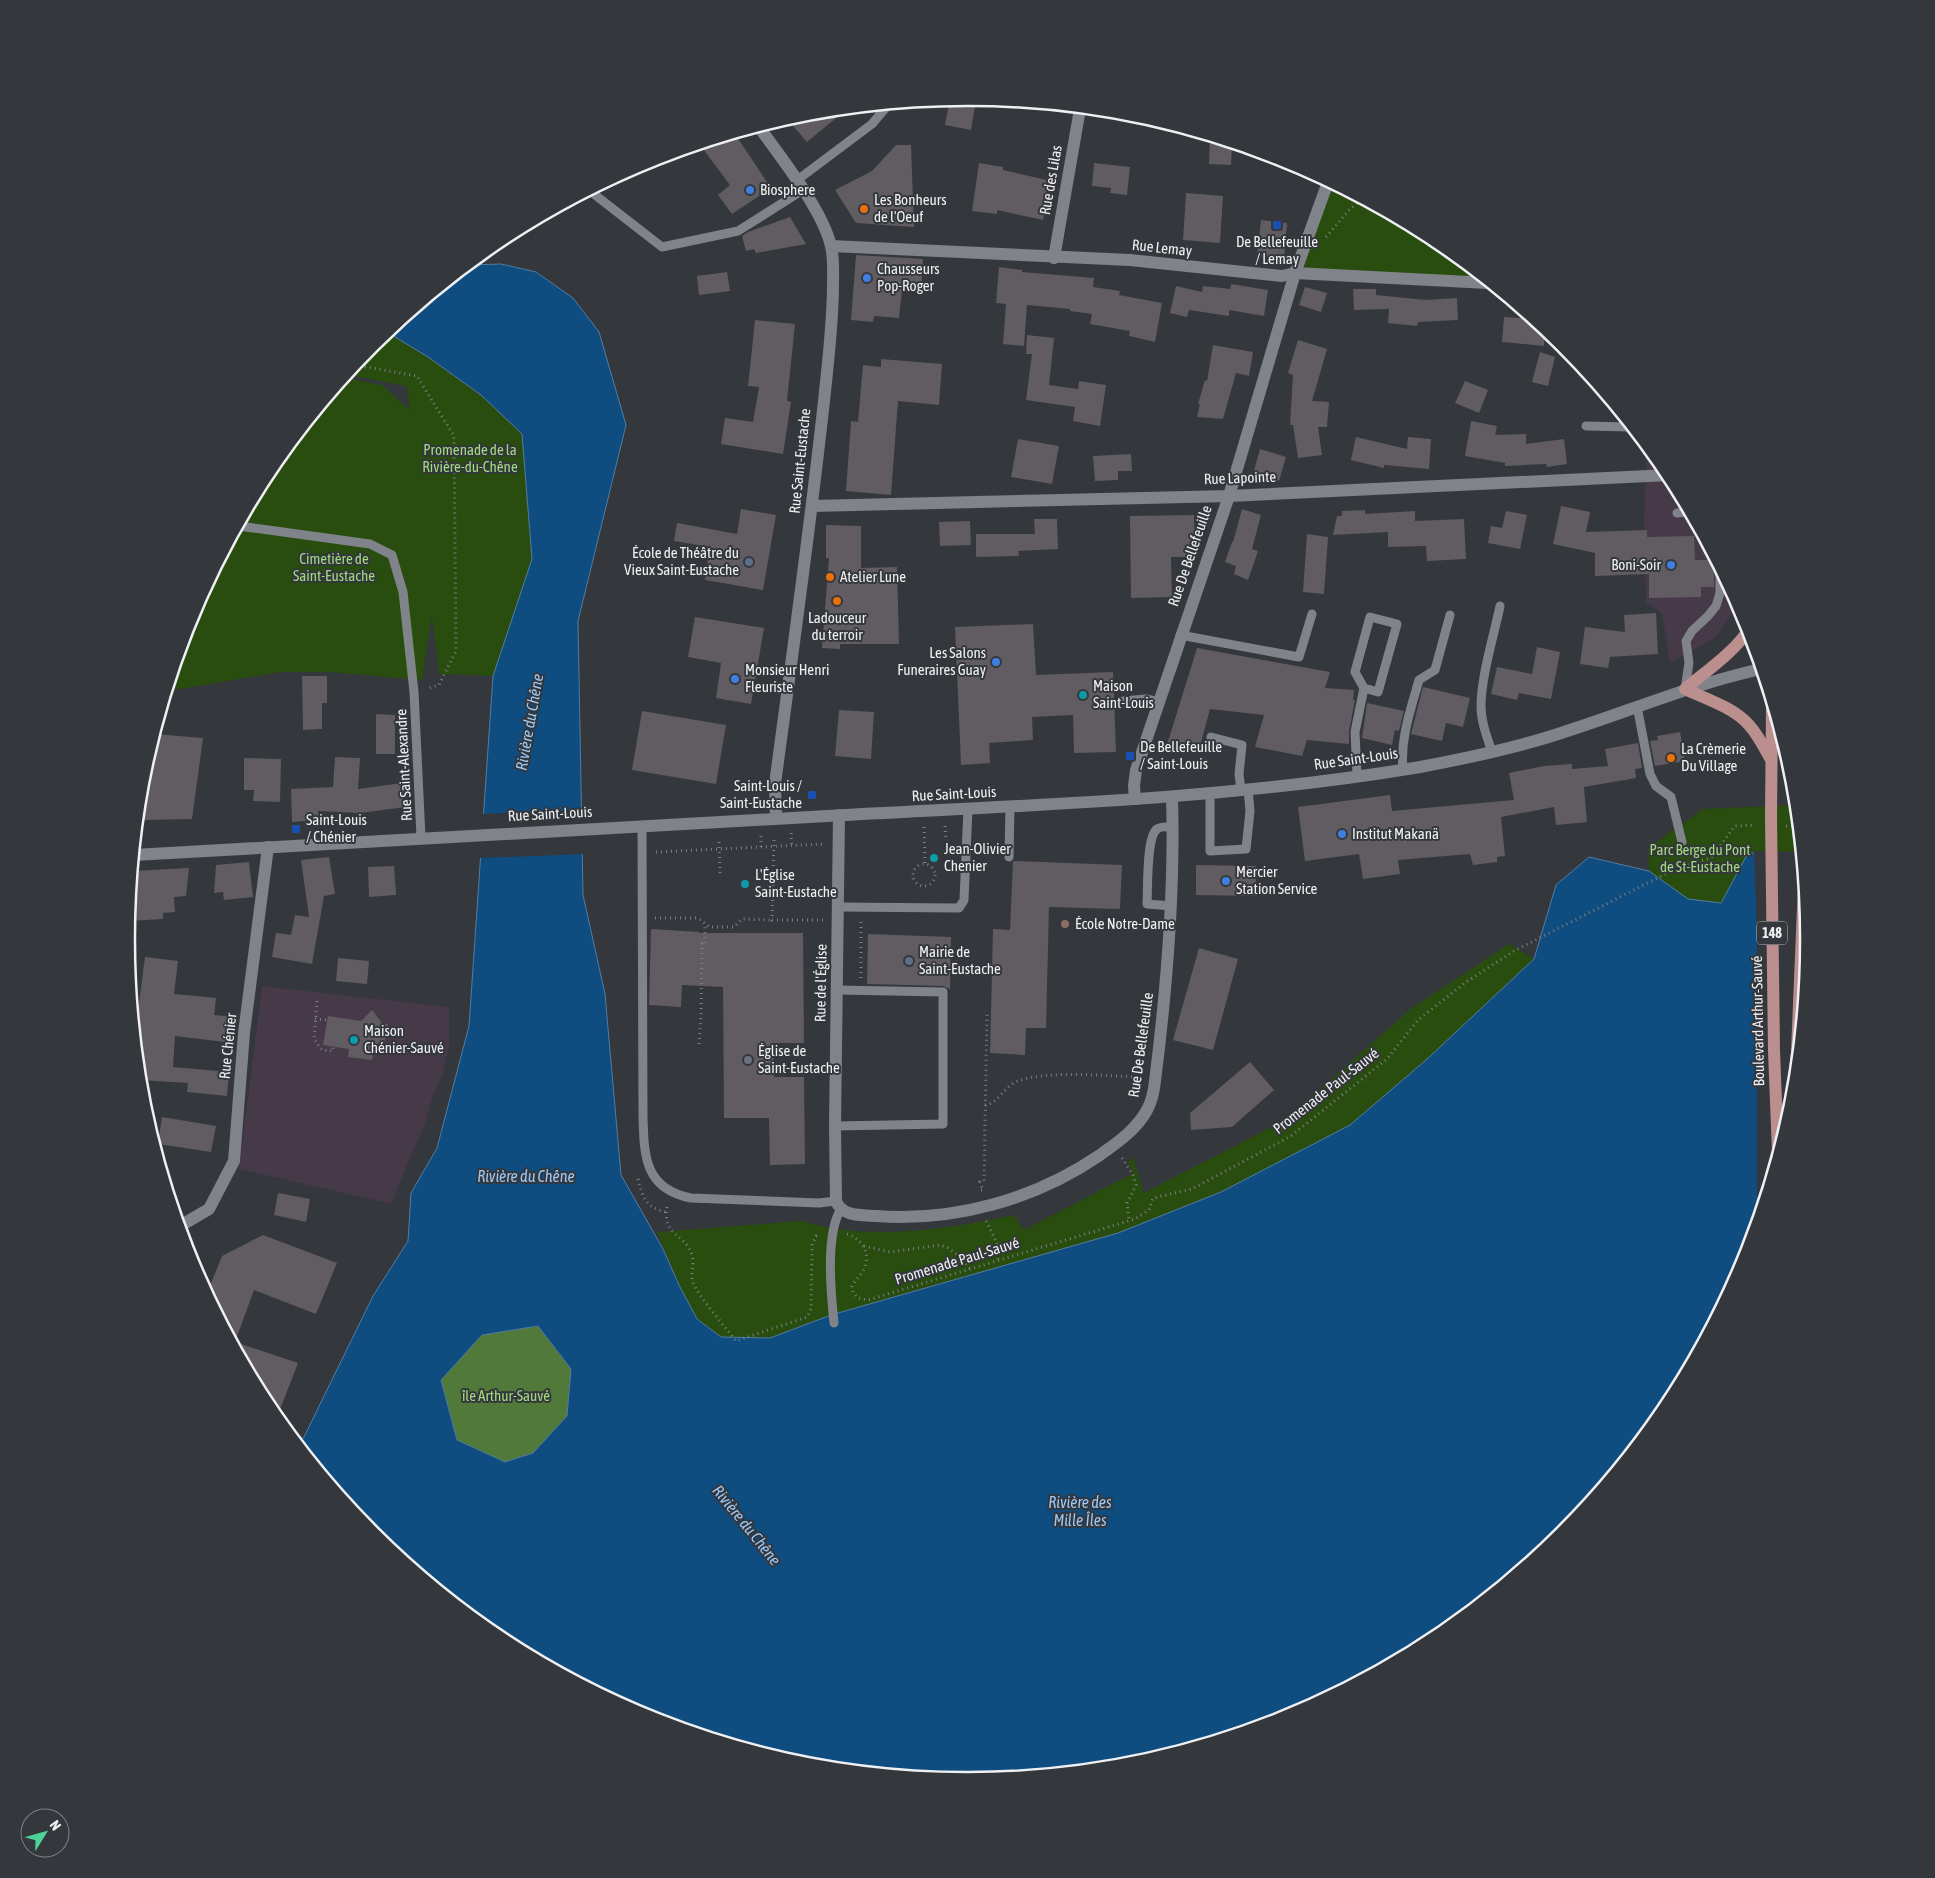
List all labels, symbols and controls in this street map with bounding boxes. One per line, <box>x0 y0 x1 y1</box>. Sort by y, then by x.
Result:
street label: Rue des Lilas <box>1036 144 1065 216</box>
place label: Biosphere <box>760 181 816 198</box>
marker: Biosphere <box>744 184 756 196</box>
place label: Les Bonheurs de l'Oeuf <box>874 191 946 225</box>
marker: Les Bonheurs de l'Oeuf <box>858 203 870 215</box>
marker: De Bellefeuille / Lemay <box>1271 219 1283 231</box>
place label: De Bellefeuille / Lemay <box>1236 233 1318 267</box>
street label: Rue Lemay <box>1131 236 1193 259</box>
place label: Chausseurs Pop-Roger <box>877 260 940 294</box>
marker: Chausseurs Pop-Roger <box>861 272 873 284</box>
street label: Rue Saint-Eustache <box>786 407 813 514</box>
park label: Promenade de la Rivière-du-Chêne <box>422 441 518 475</box>
street label: Rue Lapointe <box>1204 468 1277 487</box>
street label: Rue De Bellefeuille <box>1164 503 1215 609</box>
place label: École de Théâtre du Vieux Saint-Eustache <box>624 544 739 578</box>
park label: Cimetière de Saint-Eustache <box>293 550 375 584</box>
marker: École de Théâtre du Vieux Saint-Eustache <box>743 556 755 568</box>
place label: Boni-Soir <box>1611 556 1662 573</box>
marker: Boni-Soir <box>1665 559 1677 571</box>
place label: Atelier Lune <box>840 568 906 585</box>
marker: Atelier Lune <box>824 571 836 583</box>
marker: Ladouceur du terroir <box>831 595 843 607</box>
place label: Ladouceur du terroir <box>808 609 867 643</box>
place label: Les Salons Funeraires Guay <box>897 644 986 678</box>
marker: Les Salons Funeraires Guay <box>990 656 1002 668</box>
place label: Monsieur Henri Fleuriste <box>745 661 829 695</box>
water label: Rivière du Chêne <box>512 672 546 772</box>
marker: Monsieur Henri Fleuriste <box>729 673 741 685</box>
place label: Maison Saint-Louis <box>1093 677 1154 711</box>
marker: Maison Saint-Louis <box>1077 689 1089 701</box>
street label: Rue Saint-Alexandre <box>392 708 415 821</box>
place label: De Bellefeuille / Saint-Louis <box>1140 738 1222 772</box>
place label: La Crèmerie Du Village <box>1681 740 1746 774</box>
street label: Rue Saint-Louis <box>1313 744 1399 773</box>
marker: De Bellefeuille / Saint-Louis <box>1124 750 1136 762</box>
marker: La Crèmerie Du Village <box>1665 752 1677 764</box>
place label: Saint-Louis / Saint-Eustache <box>720 777 802 811</box>
street label: Rue Saint-Louis <box>911 783 997 804</box>
marker: Saint-Louis / Saint-Eustache <box>806 789 818 801</box>
street label: Rue Saint-Louis <box>507 803 593 824</box>
place label: Saint-Louis / Chénier <box>306 811 367 845</box>
marker: Saint-Louis / Chénier <box>290 823 302 835</box>
place label: Institut Makanä <box>1352 825 1439 842</box>
marker: Institut Makanä <box>1336 828 1348 840</box>
place label: Jean-Olivier Chenier <box>944 840 1011 874</box>
park label: Parc Berge du Pont de St-Eustache <box>1649 841 1751 875</box>
marker: Jean-Olivier Chenier <box>928 852 940 864</box>
place label: Mercier Station Service <box>1236 863 1317 897</box>
place label: L'Église Saint-Eustache <box>755 866 837 900</box>
marker: Mercier Station Service <box>1220 875 1232 887</box>
marker: L'Église Saint-Eustache <box>739 878 751 890</box>
place label: École Notre-Dame <box>1075 915 1175 932</box>
marker: École Notre-Dame <box>1059 918 1071 930</box>
road number: 148 <box>1757 921 1787 944</box>
street label: Rue de l'Église <box>811 943 830 1022</box>
place label: Mairie de Saint-Eustache <box>919 943 1001 977</box>
marker: Mairie de Saint-Eustache <box>903 955 915 967</box>
street label: Boulevard Arthur-Sauvé <box>1748 955 1767 1086</box>
street label: Rue De Bellefeuille <box>1125 991 1156 1098</box>
street label: Rue Chénier <box>216 1011 239 1080</box>
place label: Maison Chénier-Sauvé <box>364 1022 444 1056</box>
marker: Maison Chénier-Sauvé <box>348 1034 360 1046</box>
place label: Église de Saint-Eustache <box>758 1042 840 1076</box>
street label: Promenade Paul-Sauvé <box>1270 1044 1382 1137</box>
marker: Église de Saint-Eustache <box>742 1054 754 1066</box>
water label: Rivière du Chêne <box>477 1167 575 1185</box>
street label: Promenade Paul-Sauvé <box>893 1233 1021 1288</box>
park label: île Arthur-Sauvé <box>462 1387 550 1404</box>
water label: Rivière du Chêne <box>709 1481 785 1569</box>
water label: Rivière des Mille Îles <box>1048 1493 1112 1529</box>
north arrow <box>20 1808 70 1858</box>
text: N <box>47 1817 64 1833</box>

